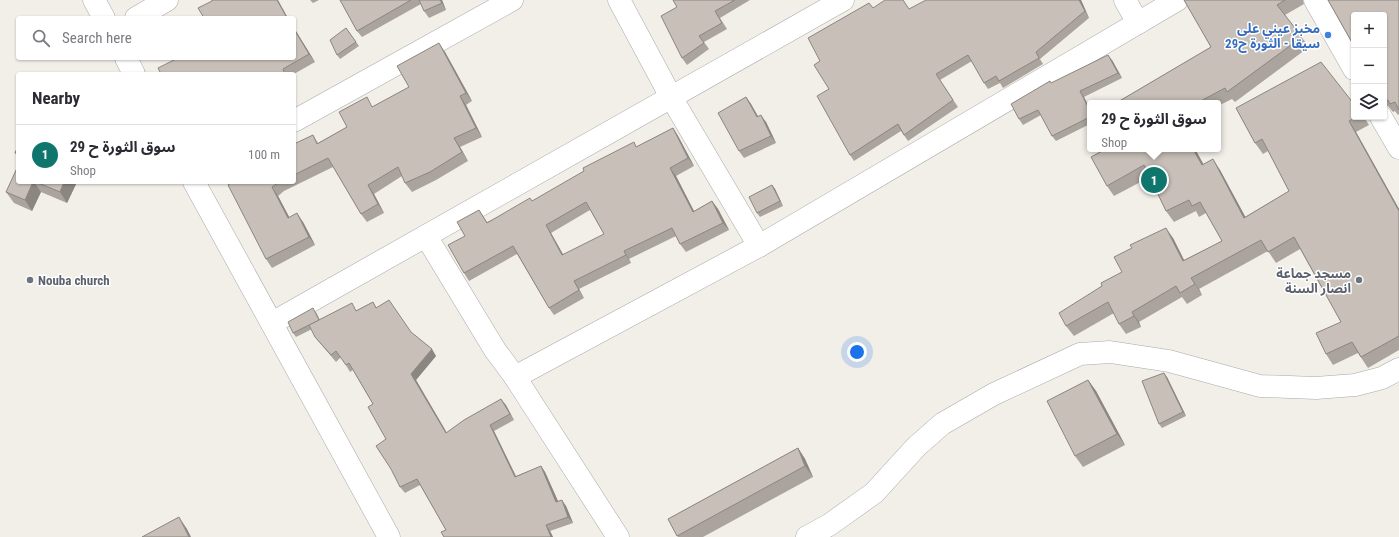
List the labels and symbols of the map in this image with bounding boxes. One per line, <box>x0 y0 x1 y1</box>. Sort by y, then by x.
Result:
place label: مخبز عيني على سيقا - الثورة ح29 <box>1225 21 1320 53</box>
marker: مخبز عيني على سيقا - الثورة ح29 <box>1323 30 1333 40</box>
pin: 1 <box>1141 165 1167 195</box>
place label: مسجد جماعة انصار السنة <box>1276 266 1351 296</box>
place label: Nouba church <box>38 273 110 288</box>
marker: Nouba church <box>25 275 35 285</box>
marker: مسجد جماعة انصار السنة <box>1354 275 1364 285</box>
your location <box>847 342 867 362</box>

